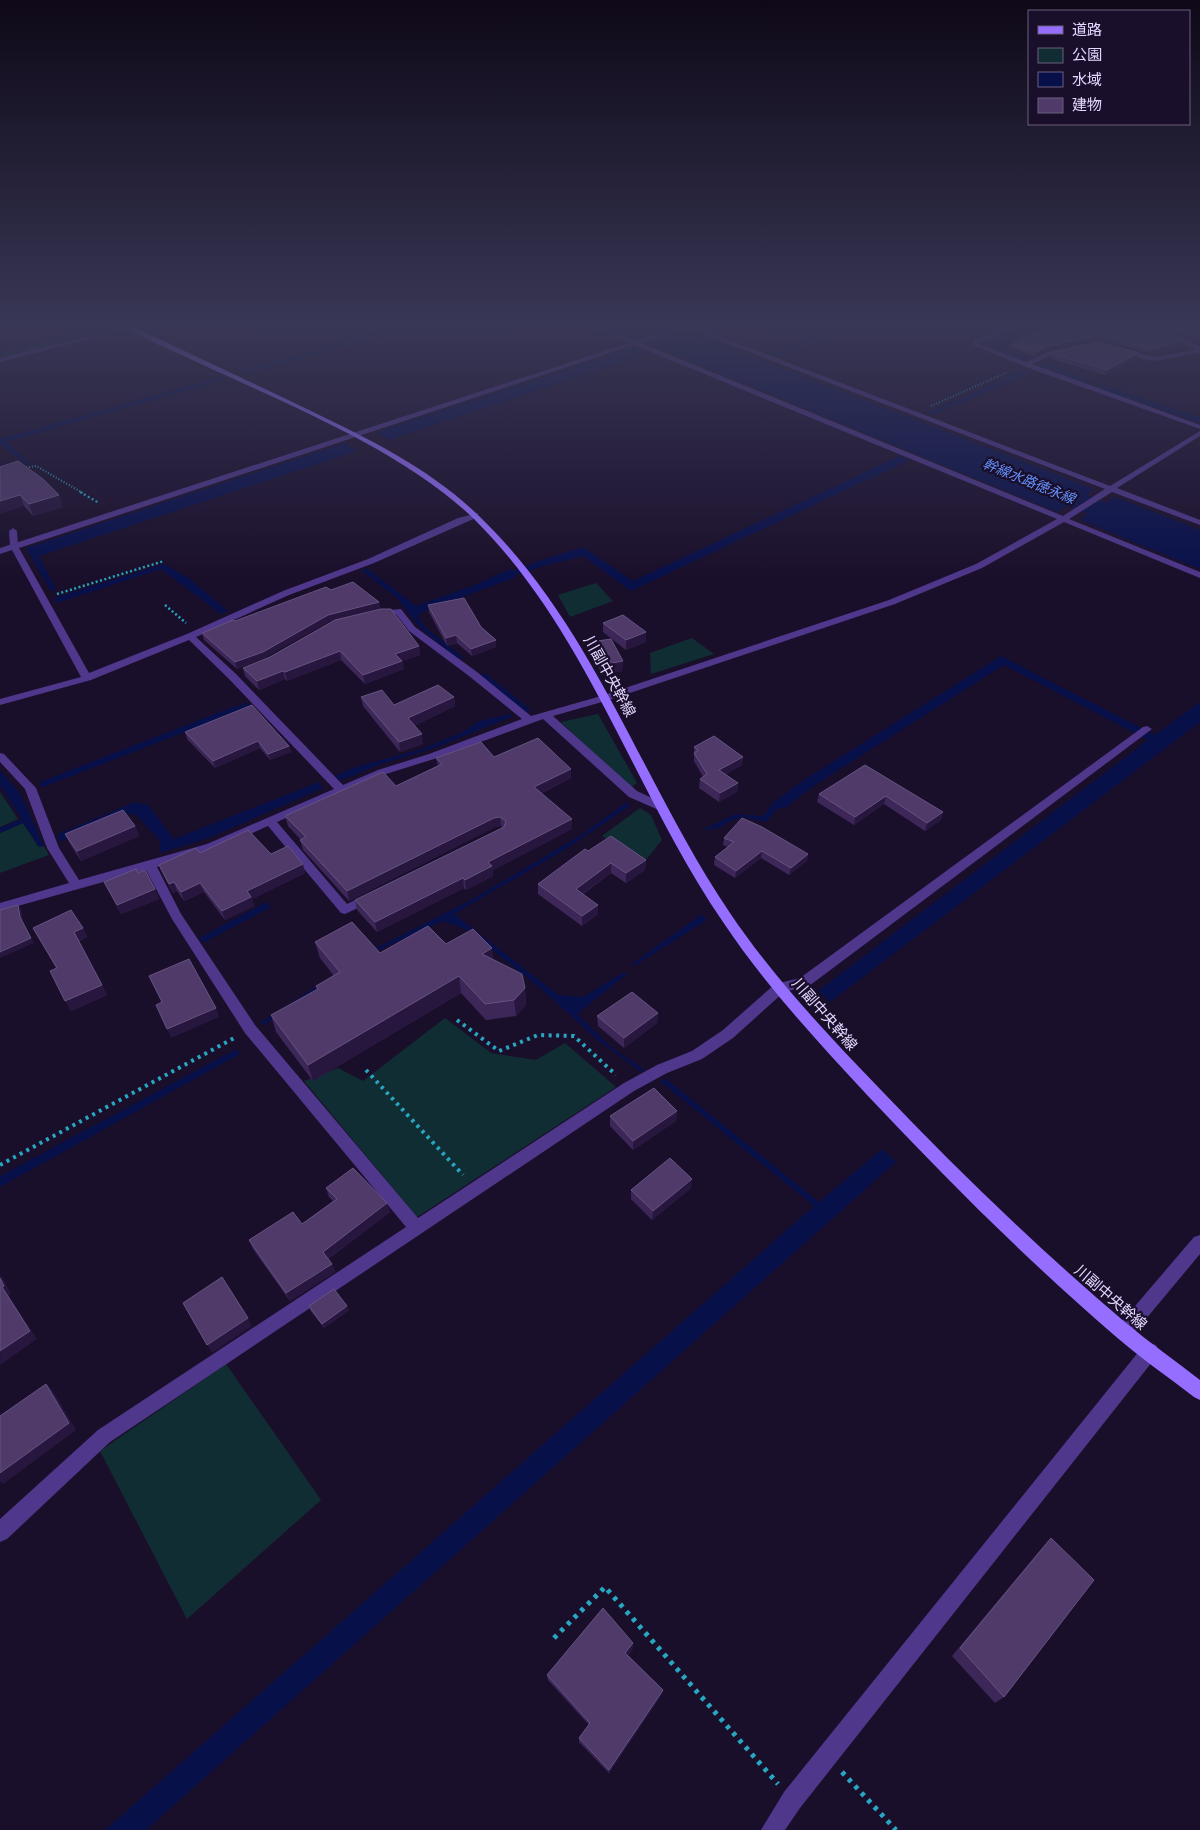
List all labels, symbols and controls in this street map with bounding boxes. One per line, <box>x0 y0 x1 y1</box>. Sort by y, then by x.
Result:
legend <box>1028 10 1190 125</box>
text: 道路 <box>1072 21 1102 38</box>
text: 公園 <box>1072 46 1102 63</box>
text: 水域 <box>1072 71 1102 88</box>
text: 建物 <box>1072 96 1102 113</box>
water label: 幹線水路徳永線 <box>981 455 1079 508</box>
street label: 川副中央幹線 <box>581 633 639 719</box>
street label: 川副中央幹線 <box>789 974 861 1054</box>
street label: 川副中央幹線 <box>1071 1261 1151 1333</box>

